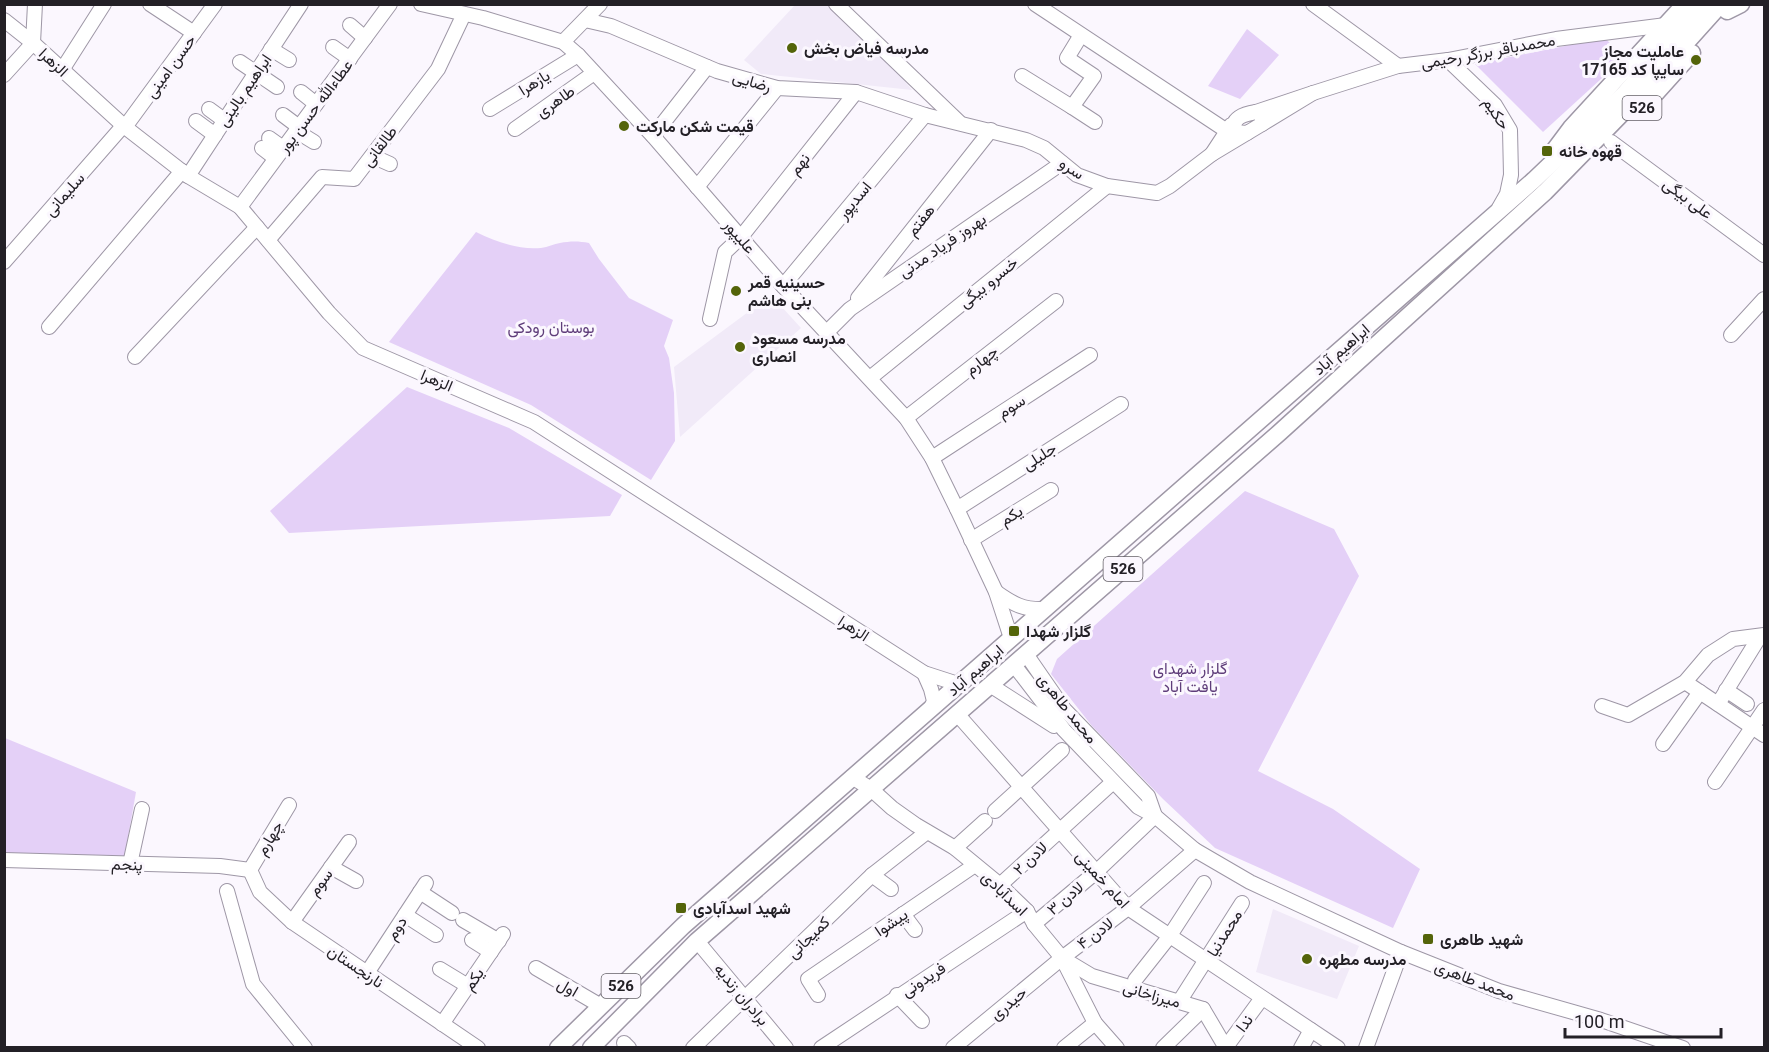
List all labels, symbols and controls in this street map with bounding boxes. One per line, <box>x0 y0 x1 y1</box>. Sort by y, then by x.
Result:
street label: محمدباقر برزگر رحیمی <box>1420 30 1557 74</box>
street label: حسن امینی <box>141 31 201 102</box>
place label: مدرسه فیاض بخش <box>804 39 929 59</box>
marker: مدرسه فیاض بخش <box>785 41 799 55</box>
place label: عاملیت مجاز سایپا کد 17165 <box>1581 42 1684 81</box>
street label: الزهرا <box>34 44 72 81</box>
street label: ابراهیم بالینی <box>213 50 276 131</box>
marker: عاملیت مجاز سایپا کد 17165 <box>1689 53 1703 67</box>
street label: عطاءالله حسن پور <box>273 56 358 159</box>
street label: یازهرا <box>515 66 554 100</box>
street label: رضایی <box>730 67 773 97</box>
street label: طاهری <box>532 81 579 122</box>
street label: حکیم <box>1478 94 1514 134</box>
road number: 526 <box>1622 96 1662 120</box>
place label: قیمت شکن مارکت <box>636 117 754 137</box>
marker: قیمت شکن مارکت <box>617 119 631 133</box>
street label: طالقانی <box>358 122 402 171</box>
place label: قهوه خانه <box>1559 142 1622 162</box>
marker: قهوه خانه <box>1540 144 1554 158</box>
street label: نهم <box>785 150 815 180</box>
street label: سرو <box>1055 153 1088 184</box>
street label: سلیمانی <box>40 169 89 221</box>
street label: علی بیگی <box>1659 174 1716 224</box>
street label: اسدپور <box>833 178 877 225</box>
street label: هفتم <box>902 201 939 241</box>
street label: بهروز فریاد مدنی <box>895 209 990 282</box>
street label: علیپور <box>717 215 760 259</box>
street label: خسرو بیگی <box>955 253 1022 313</box>
place label: حسینیه قمر بنی هاشم <box>747 273 825 311</box>
marker: حسینیه قمر بنی هاشم <box>729 284 743 298</box>
park label: بوستان رودکی <box>508 318 594 338</box>
street label: ابراهیم آباد <box>1309 320 1374 380</box>
place label: مدرسه مسعود انصاری <box>752 329 846 367</box>
marker: مدرسه مسعود انصاری <box>733 340 747 354</box>
street label: چهارم <box>961 341 1003 381</box>
street label: الزهرا <box>417 365 456 397</box>
street label: سوم <box>994 390 1029 423</box>
street label: جلیلی <box>1019 438 1061 475</box>
street label: یکم <box>996 501 1027 531</box>
road number: 526 <box>1104 557 1142 581</box>
street label: الزهرا <box>834 611 873 646</box>
place label: گلزار شهدا <box>1026 622 1091 642</box>
marker: گلزار شهدا <box>1007 624 1021 638</box>
street label: ابراهیم آباد <box>943 641 1008 701</box>
park label: گلزار شهدای یافت آباد <box>1153 659 1227 696</box>
street label: محمد طاهری <box>1033 670 1102 748</box>
street label: چهارم <box>252 817 289 860</box>
street label: لادن ۲ <box>1009 838 1051 879</box>
street label: امام خمینی <box>1071 846 1134 913</box>
street label: پنجم <box>111 854 143 877</box>
street label: سوم <box>304 865 337 900</box>
street label: اسدآبادی <box>977 867 1032 921</box>
street label: لادن ۳ <box>1043 878 1088 919</box>
place label: شهید اسدآبادی <box>693 899 791 919</box>
marker: شهید اسدآبادی <box>674 901 688 915</box>
street label: پیشوا <box>871 905 912 942</box>
street label: محمدنیا <box>1203 906 1246 960</box>
street label: کمیجانی <box>783 912 834 963</box>
street label: دوم <box>382 913 412 944</box>
street label: لادن ۴ <box>1073 914 1117 953</box>
place label: شهید طاهری <box>1440 930 1524 950</box>
marker: شهید طاهری <box>1421 932 1435 946</box>
street label: نارنجستان <box>324 941 387 993</box>
place label: مدرسه مطهره <box>1319 950 1407 970</box>
marker: مدرسه مطهره <box>1300 952 1314 966</box>
street label: محمد طاهری <box>1432 956 1518 1005</box>
street label: فریدونی <box>898 958 950 1002</box>
street label: برادران زندیه <box>710 960 773 1030</box>
street label: یکم <box>459 964 489 995</box>
street label: اول <box>553 974 582 1002</box>
road number: 526 <box>602 974 640 998</box>
street label: میرزاخانی <box>1121 977 1183 1013</box>
street label: حیدری <box>986 982 1031 1025</box>
scale bar <box>1565 1001 1721 1039</box>
street label: ندا <box>1232 1011 1257 1036</box>
text: 100 m <box>1574 1011 1625 1032</box>

